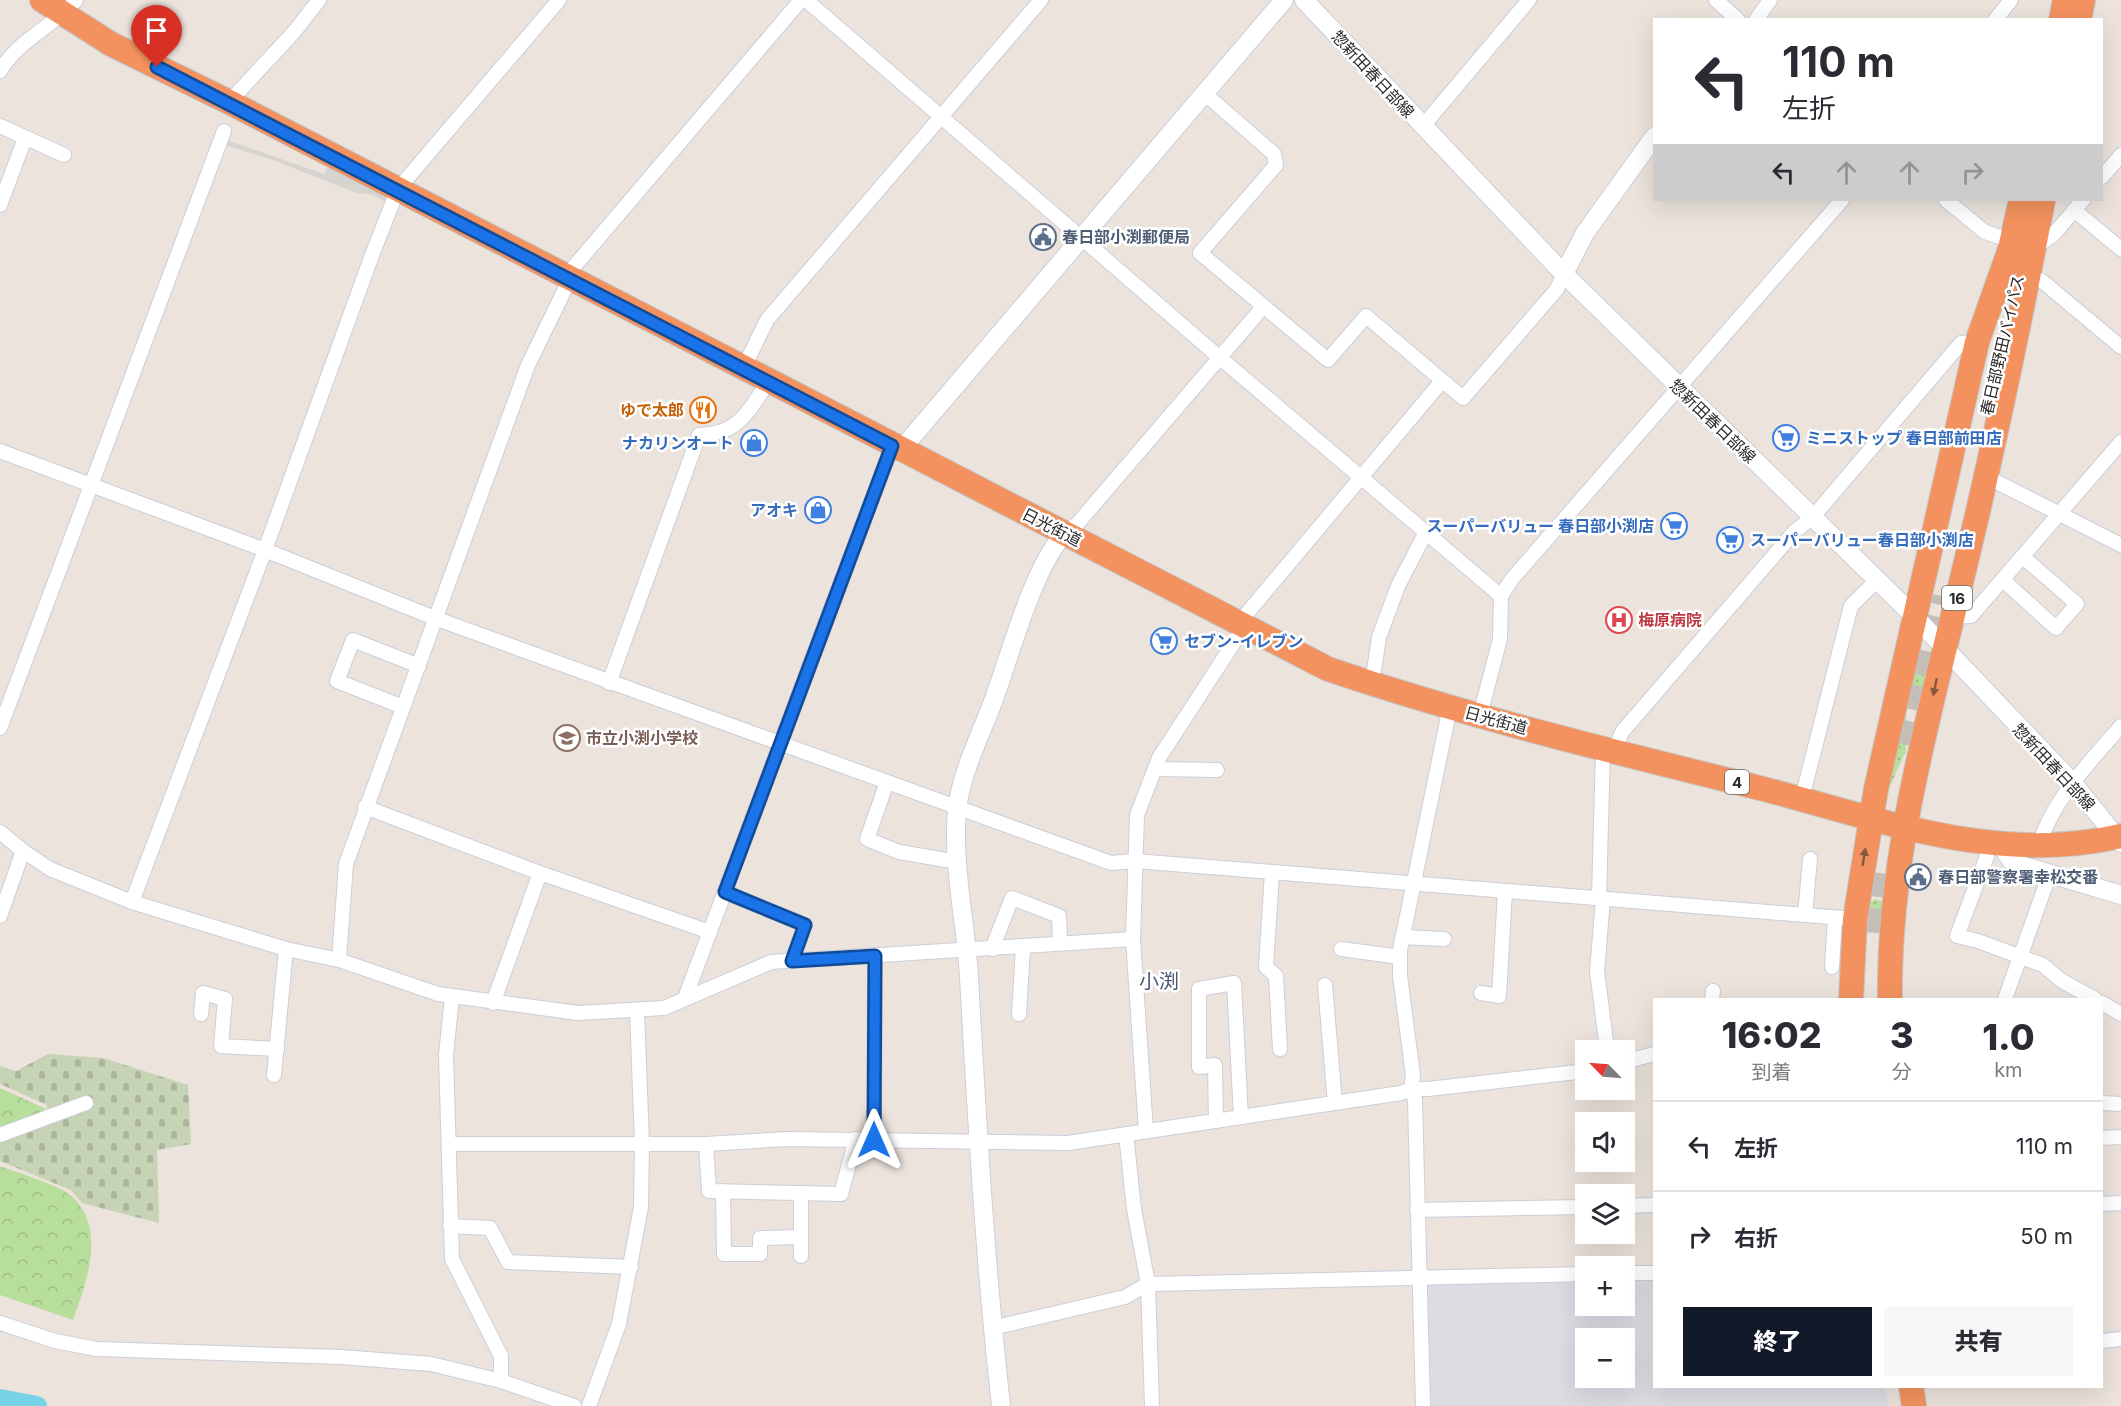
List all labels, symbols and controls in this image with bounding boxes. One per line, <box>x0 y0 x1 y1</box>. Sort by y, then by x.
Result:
pin <box>131 5 182 67</box>
icon: arrive <box>140 14 173 47</box>
street label: 惣新田春日部線 <box>1327 26 1419 122</box>
text: 110 m <box>1782 36 1895 87</box>
icon: left <box>1683 42 1761 120</box>
text: 左折 <box>1782 92 1836 125</box>
icon: left <box>1767 156 1800 189</box>
icon: ahead <box>1830 156 1863 189</box>
icon: ahead <box>1893 156 1926 189</box>
icon: right <box>1956 156 1989 189</box>
public building icon: 春日部小渕郵便局 <box>1028 222 1058 252</box>
place label: 春日部小渕郵便局 <box>1062 227 1190 247</box>
street label: 春日部野田バイパス <box>1976 273 2028 417</box>
street label: 惣新田春日部線 <box>1666 375 1760 467</box>
restaurant icon: ゆで太郎 <box>688 395 718 425</box>
place label: ゆで太郎 <box>620 400 684 420</box>
supermarket icon: ミニストップ 春日部前田店 <box>1771 423 1801 453</box>
shop icon: ナカリンオート <box>739 428 769 458</box>
place label: ミニストップ 春日部前田店 <box>1806 428 2002 448</box>
place label: ナカリンオート <box>622 433 734 453</box>
shop icon: アオキ <box>803 495 833 525</box>
place label: アオキ <box>750 500 798 520</box>
street label: 日光街道 <box>1019 504 1085 550</box>
supermarket icon: スーパーバリュー 春日部小渕店 <box>1659 511 1689 541</box>
place label: スーパーバリュー 春日部小渕店 <box>1427 516 1654 536</box>
supermarket icon: スーパーバリュー春日部小渕店 <box>1715 525 1745 555</box>
place label: スーパーバリュー春日部小渕店 <box>1750 530 1974 550</box>
road number: 16 <box>1942 586 1972 610</box>
hospital icon: 梅原病院 <box>1604 605 1634 635</box>
place label: 梅原病院 <box>1638 610 1702 630</box>
supermarket icon: セブン-イレブン <box>1149 626 1179 656</box>
place label: セブン-イレブン <box>1184 631 1304 651</box>
one-way arrow <box>1930 678 1939 697</box>
street label: 日光街道 <box>1462 702 1530 738</box>
street label: 惣新田春日部線 <box>2008 719 2100 815</box>
school or university icon: 市立小渕小学校 <box>552 723 582 753</box>
place label: 市立小渕小学校 <box>586 728 698 748</box>
road number: 4 <box>1725 770 1749 794</box>
one-way arrow <box>1859 848 1868 867</box>
public building icon: 春日部警察署幸松交番 <box>1903 862 1933 892</box>
place label: 春日部警察署幸松交番 <box>1938 867 2098 887</box>
district label: 小渕 <box>1139 969 1179 993</box>
text: 16:02 <box>1721 1013 1822 1057</box>
text: 3 <box>1890 1013 1914 1057</box>
text: 1.0 <box>1982 1015 2035 1059</box>
north arrow <box>1575 1040 1635 1100</box>
map controls <box>1575 1040 1635 1388</box>
text: km <box>1994 1058 2023 1082</box>
text: 到着 <box>1752 1060 1792 1084</box>
text: 分 <box>1892 1060 1912 1084</box>
position arrow <box>842 1108 906 1172</box>
button: sound <box>1575 1112 1635 1172</box>
icon: left <box>1683 1130 1716 1163</box>
text: 110 m <box>2016 1133 2073 1159</box>
text: 左折 <box>1734 1135 1778 1161</box>
button: layers <box>1575 1184 1635 1244</box>
icon: right <box>1683 1220 1716 1253</box>
text: 50 m <box>2020 1223 2073 1249</box>
text: 右折 <box>1734 1225 1778 1251</box>
button: + <box>1575 1256 1635 1316</box>
button: 終了 <box>1683 1307 1872 1376</box>
button: 共有 <box>1884 1307 2073 1376</box>
button: − <box>1575 1328 1635 1388</box>

